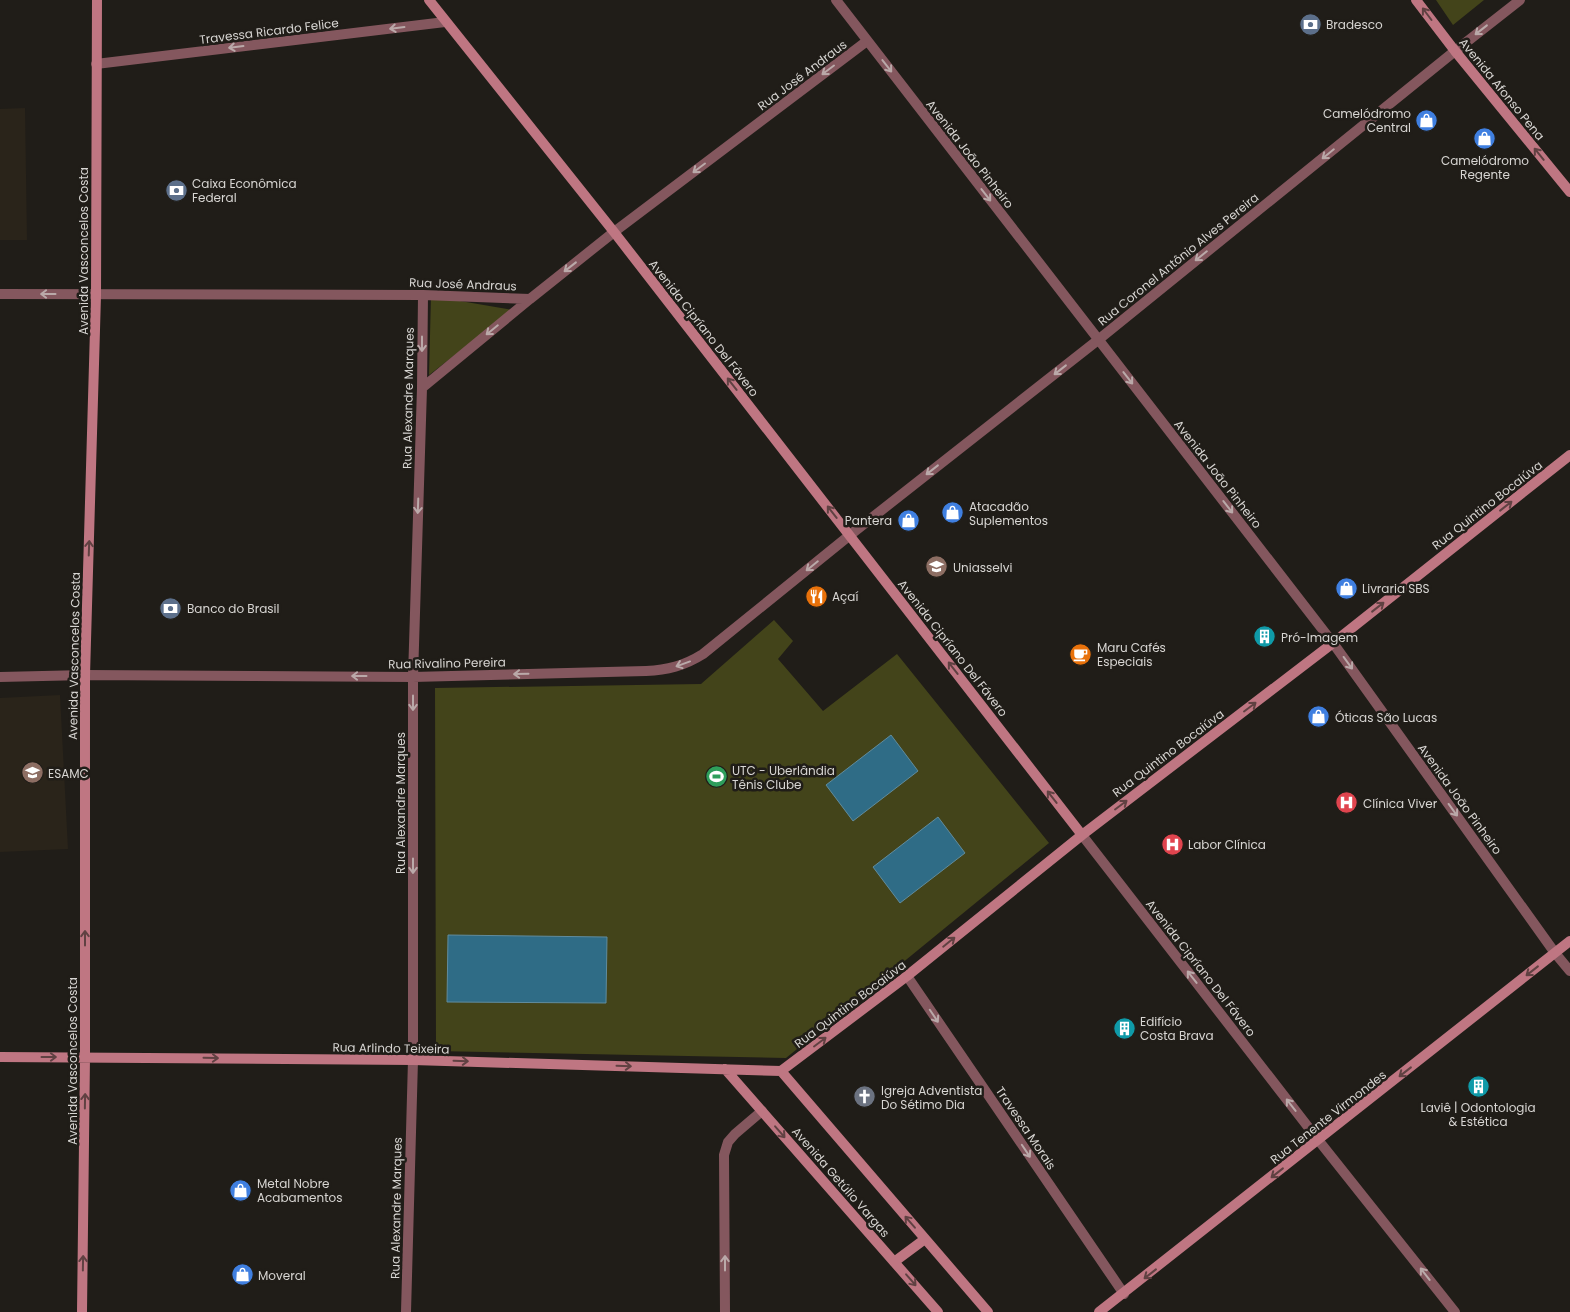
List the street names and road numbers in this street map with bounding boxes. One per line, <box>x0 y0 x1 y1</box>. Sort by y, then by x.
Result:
street label: Travessa Ricardo Felice <box>198 14 340 48</box>
street label: Avenida Afonso Pena <box>1455 34 1549 144</box>
street label: Rua José Andraus <box>754 36 850 114</box>
street label: Avenida João Pinheiro <box>922 96 1018 212</box>
street label: Avenida Vasconcelos Costa <box>75 167 92 335</box>
street label: Rua Coronel Antônio Alves Pereira <box>1094 189 1262 329</box>
street label: Avenida Cipríano Del Fávero <box>645 256 763 400</box>
street label: Rua José Andraus <box>409 274 517 294</box>
street label: Rua Alexandre Marques <box>398 327 418 469</box>
street label: Avenida João Pinheiro <box>1170 416 1266 532</box>
street label: Rua Quintino Bocaiúva <box>1428 456 1546 554</box>
street label: Avenida Vasconcelos Costa <box>64 572 84 740</box>
street label: Avenida Cipríano Del Fávero <box>894 576 1012 720</box>
street label: Rua Rivalino Pereira <box>388 653 506 673</box>
street label: Rua Quintino Bocaiúva <box>1109 705 1227 801</box>
street label: Rua Alexandre Marques <box>392 732 409 874</box>
street label: Avenida João Pinheiro <box>1414 740 1506 858</box>
street label: Avenida Cipríano Del Fávero <box>1142 896 1260 1040</box>
street label: Rua Quintino Bocaiúva <box>791 956 909 1052</box>
street label: Avenida Vasconcelos Costa <box>64 977 81 1145</box>
street label: Rua Arlindo Teixeira <box>332 1038 450 1058</box>
street label: Rua Tenente Virmondes <box>1266 1066 1390 1168</box>
street label: Travessa Morais <box>992 1083 1060 1173</box>
street label: Avenida Getúlio Vargas <box>788 1123 894 1241</box>
street label: Rua Alexandre Marques <box>386 1137 406 1279</box>

